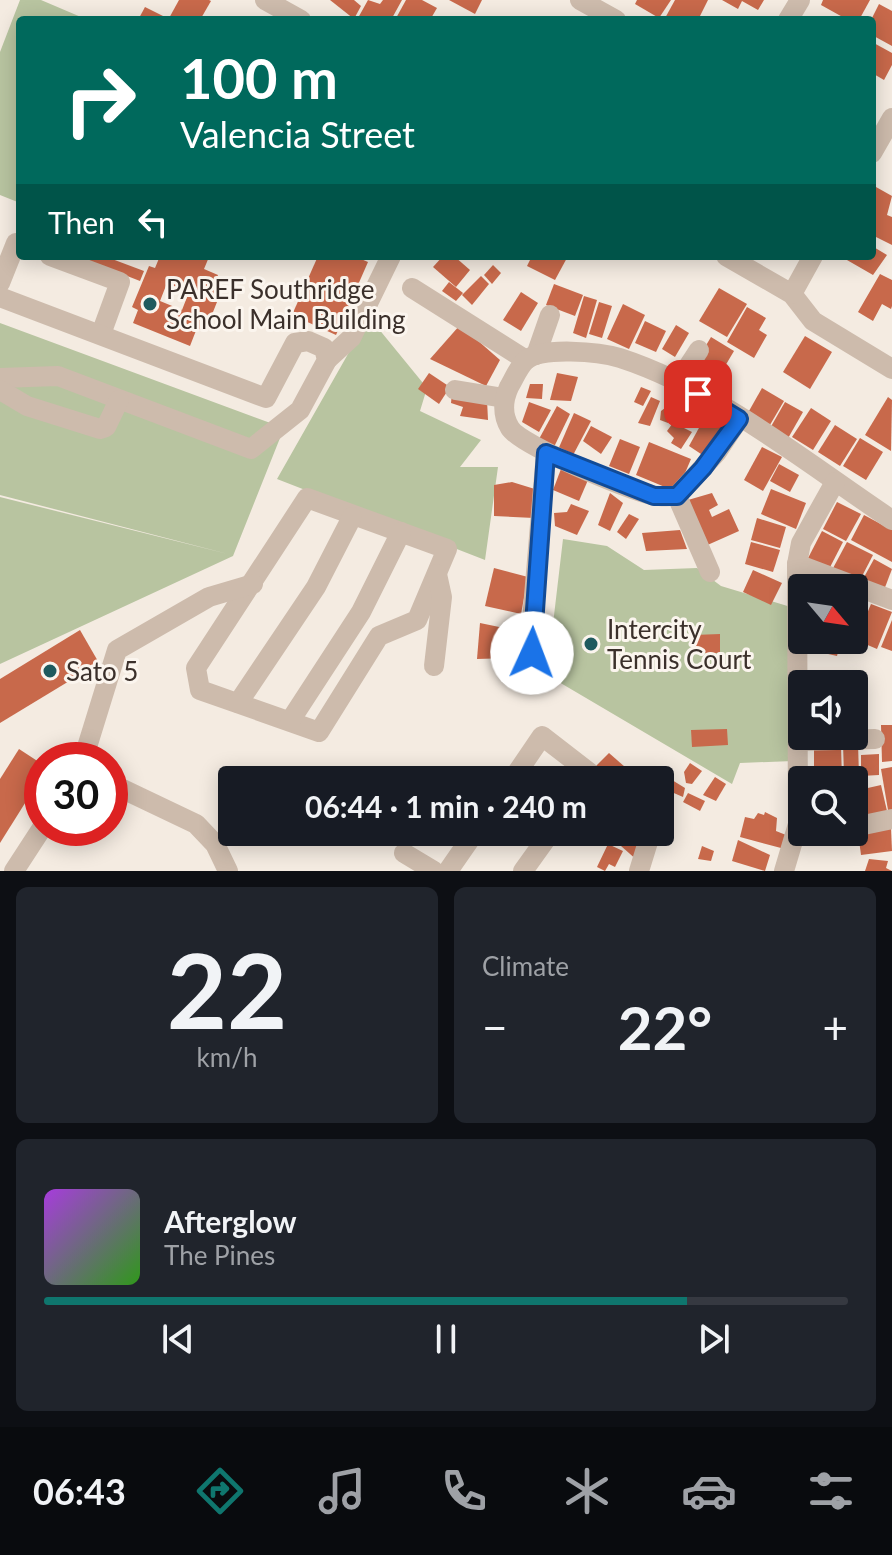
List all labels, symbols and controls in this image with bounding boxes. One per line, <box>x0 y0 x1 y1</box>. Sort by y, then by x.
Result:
text: 100 m <box>180 44 338 111</box>
icon: right <box>48 48 152 152</box>
text: Valencia Street <box>180 112 415 156</box>
icon: left <box>131 200 175 244</box>
text: Then <box>48 204 115 240</box>
place label: PAREF Southridge School Main Building <box>166 273 406 335</box>
marker: PAREF Southridge School Main Building <box>141 295 159 313</box>
pin <box>664 360 732 428</box>
icon: arrive <box>676 372 720 416</box>
north arrow <box>788 574 868 654</box>
map controls <box>788 574 868 846</box>
position arrow <box>490 611 574 695</box>
place label: Intercity Tennis Court <box>607 613 752 675</box>
marker: Intercity Tennis Court <box>582 635 600 653</box>
place label: Sato 5 <box>66 655 138 687</box>
marker: Sato 5 <box>41 662 59 680</box>
button: sound <box>788 670 868 750</box>
speed limit sign: 30 <box>24 742 128 846</box>
button: search <box>788 766 868 846</box>
text: 06:44 · 1 min · 240 m <box>305 788 587 824</box>
text: 22 <box>167 926 287 1051</box>
text: Climate <box>482 950 569 982</box>
text: 22° <box>618 991 712 1063</box>
text: − <box>482 1001 508 1053</box>
text: + <box>822 1001 848 1053</box>
text: km/h <box>197 1041 257 1073</box>
text: Afterglow <box>164 1203 297 1239</box>
text: The Pines <box>164 1239 275 1271</box>
icon: previous <box>156 1317 200 1361</box>
icon: pause <box>424 1317 468 1361</box>
icon: next <box>692 1317 736 1361</box>
icon: directions <box>192 1463 248 1519</box>
icon: music <box>314 1463 370 1519</box>
icon: phone <box>436 1463 492 1519</box>
icon: climate <box>559 1463 615 1519</box>
icon: car <box>681 1463 737 1519</box>
icon: filters <box>803 1463 859 1519</box>
text: 06:43 <box>33 1469 126 1513</box>

